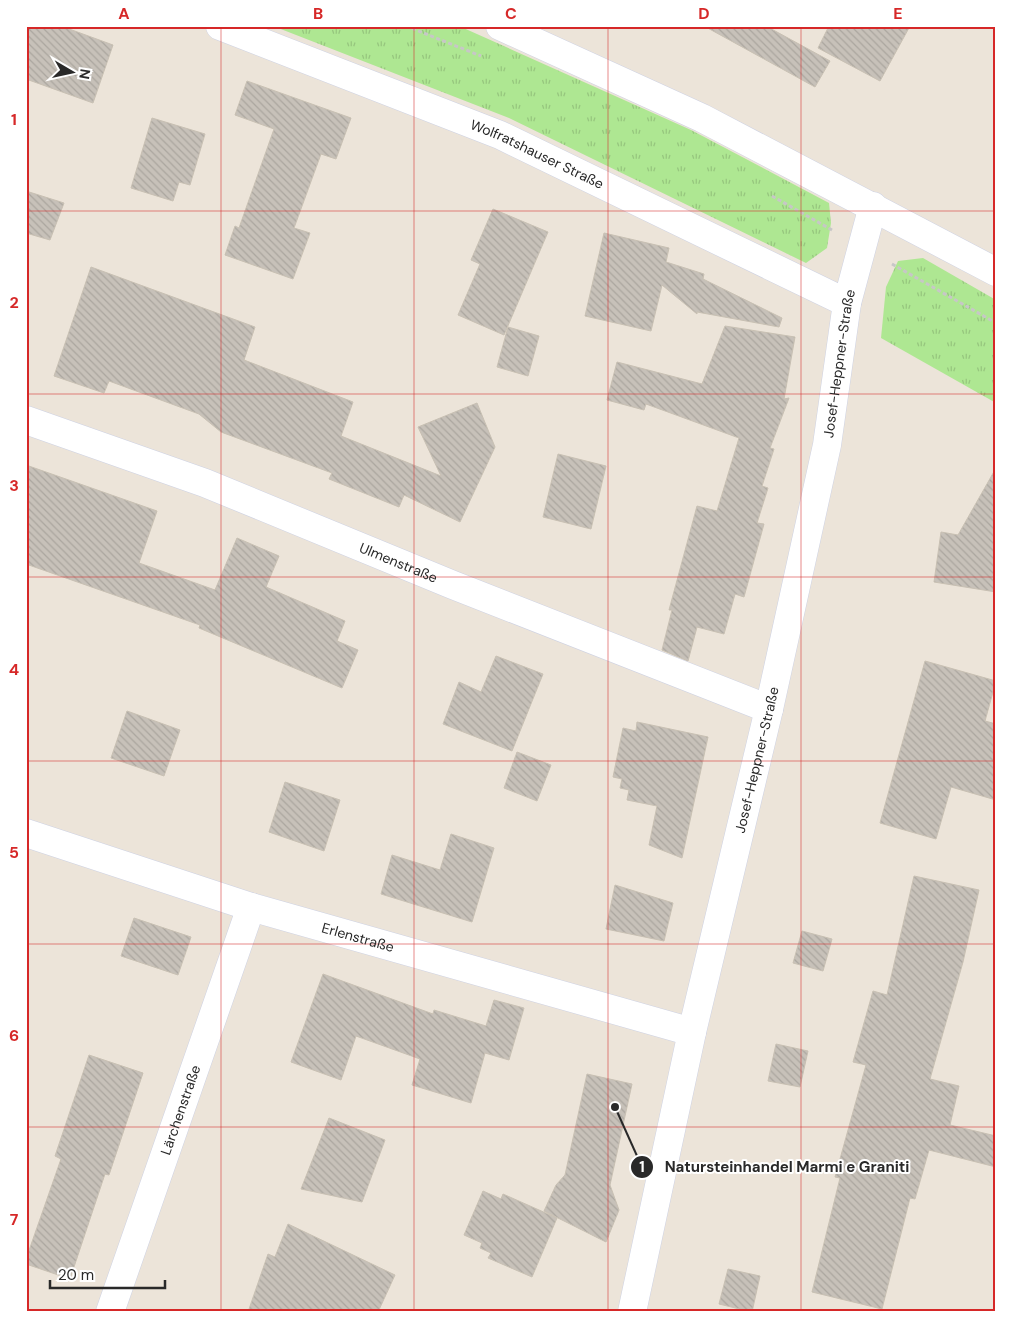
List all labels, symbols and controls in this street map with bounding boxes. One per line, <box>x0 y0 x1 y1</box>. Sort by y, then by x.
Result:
text: A <box>118 3 130 24</box>
text: B <box>313 3 323 24</box>
text: C <box>505 3 517 24</box>
text: D <box>698 3 710 24</box>
text: E <box>893 3 903 24</box>
north arrow <box>48 48 98 98</box>
text: N <box>75 68 95 80</box>
text: 1 <box>11 109 17 130</box>
street label: Wolfratshauser Straße <box>468 115 607 193</box>
street label: Josef-Heppner-Straße <box>819 287 859 439</box>
text: 2 <box>9 292 19 313</box>
text: 3 <box>9 475 19 496</box>
street label: Ulmenstraße <box>357 539 440 587</box>
text: 4 <box>9 659 19 680</box>
street label: Josef-Heppner-Straße <box>731 685 783 835</box>
text: 5 <box>9 842 19 863</box>
street label: Erlenstraße <box>320 919 396 956</box>
text: 6 <box>9 1025 19 1046</box>
street label: Lärchenstraße <box>156 1062 204 1157</box>
callout: Natursteinhandel Marmi e Graniti <box>629 1152 919 1182</box>
text: 1 <box>639 1157 645 1177</box>
text: Natursteinhandel Marmi e Graniti <box>665 1157 909 1177</box>
text: 7 <box>10 1209 19 1230</box>
scale bar <box>50 1258 165 1290</box>
text: 20 m <box>58 1265 94 1285</box>

